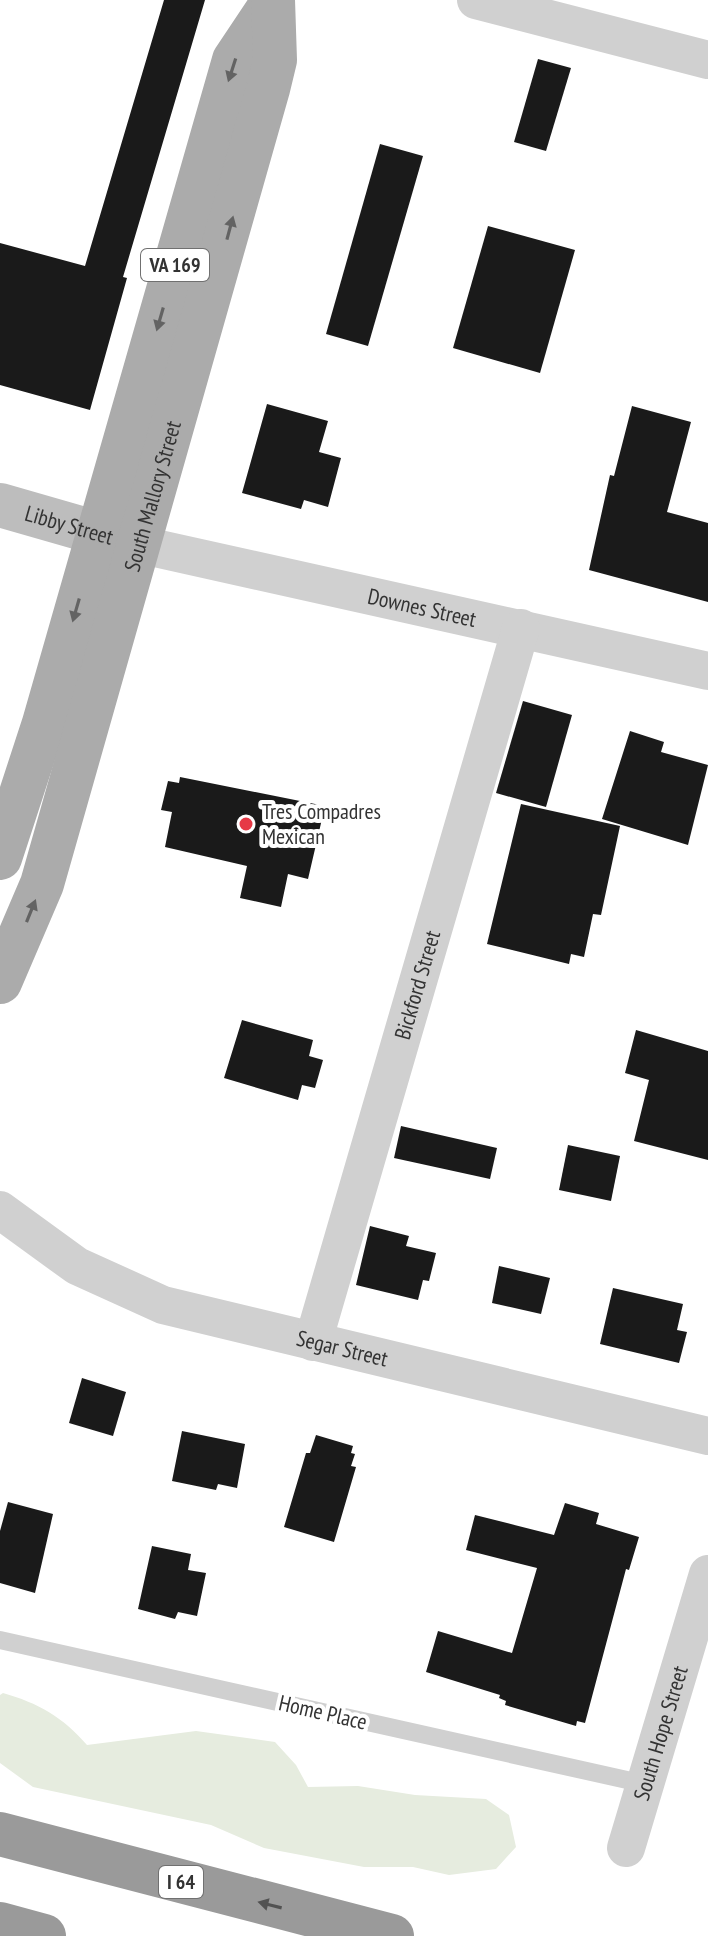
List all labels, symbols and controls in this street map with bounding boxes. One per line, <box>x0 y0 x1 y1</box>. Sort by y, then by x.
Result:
one-way arrow <box>226 58 238 82</box>
one-way arrow <box>224 215 236 240</box>
road number: VA 169 <box>141 249 209 281</box>
one-way arrow <box>153 307 165 332</box>
street label: South Mallory Street <box>118 417 187 575</box>
street label: Libby Street <box>22 499 117 551</box>
street label: Downes Street <box>365 582 479 633</box>
one-way arrow <box>69 598 82 622</box>
place label: Tres Compadres Mexican <box>262 797 381 850</box>
marker: Tres Compadres Mexican <box>237 815 255 833</box>
one-way arrow <box>25 899 38 923</box>
street label: Bickford Street <box>388 927 446 1043</box>
street label: Segar Street <box>294 1324 391 1373</box>
street label: South Hope Street <box>627 1662 694 1804</box>
street label: Home Place <box>276 1688 370 1736</box>
road number: I 64 <box>159 1866 203 1898</box>
one-way arrow <box>258 1898 283 1910</box>

